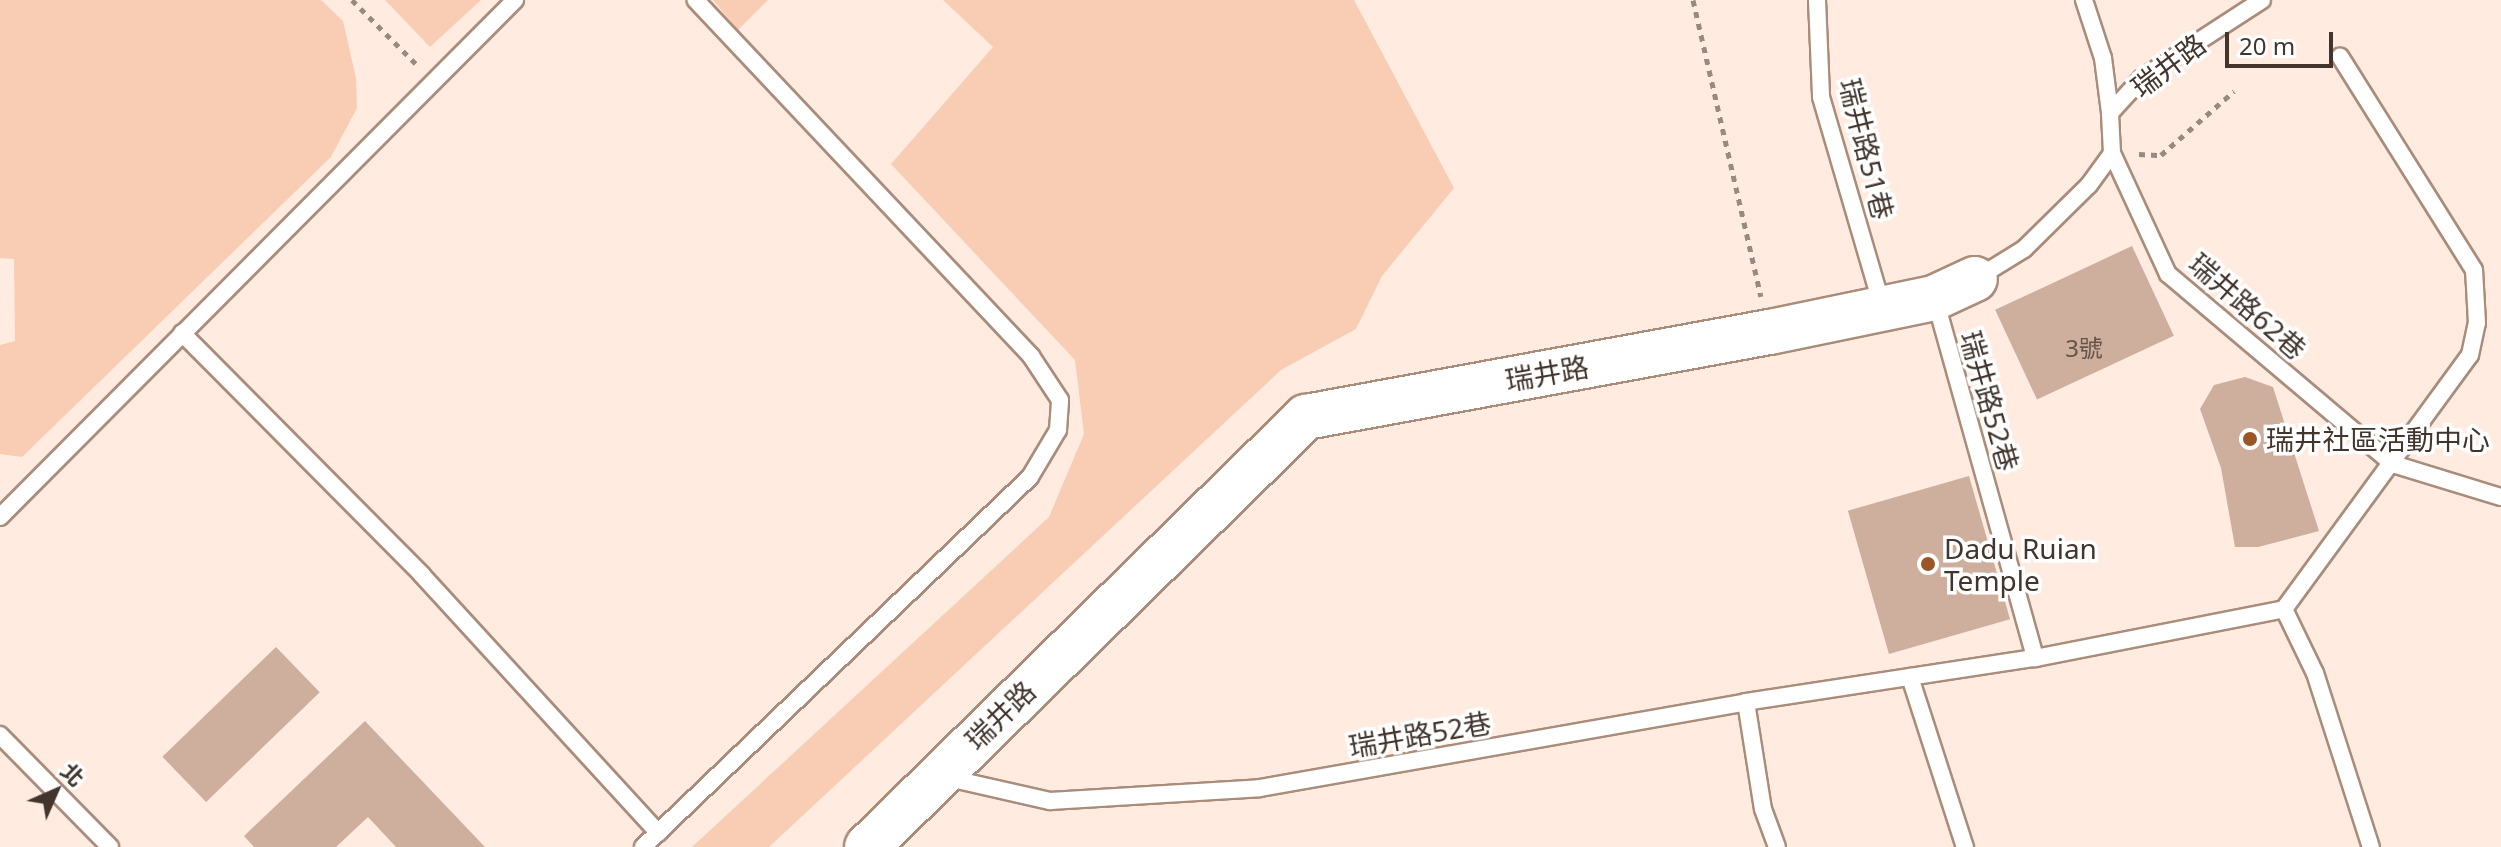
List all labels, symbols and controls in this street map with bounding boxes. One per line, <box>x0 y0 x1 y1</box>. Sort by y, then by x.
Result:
scale bar <box>2229 16 2337 66</box>
street label: 瑞井路 <box>2124 26 2212 104</box>
text: 20 m <box>2239 29 2295 62</box>
street label: 瑞井路51巷 <box>1833 75 1901 223</box>
street label: 瑞井路62巷 <box>2183 246 2313 366</box>
street label: 瑞井路52巷 <box>1954 327 2026 475</box>
house number: 3號 <box>2065 334 2103 362</box>
street label: 瑞井路 <box>1503 349 1591 397</box>
place label: 瑞井社區活動中心 <box>2266 422 2490 456</box>
marker: 瑞井社區活動中心 <box>2241 430 2259 448</box>
place label: Dadu Ruian Temple <box>1944 531 2097 597</box>
marker: Dadu Ruian Temple <box>1919 555 1937 573</box>
street label: 瑞井路 <box>958 674 1042 756</box>
street label: 瑞井路52巷 <box>1346 705 1494 763</box>
north arrow <box>16 751 96 831</box>
text: 北 <box>55 756 91 792</box>

